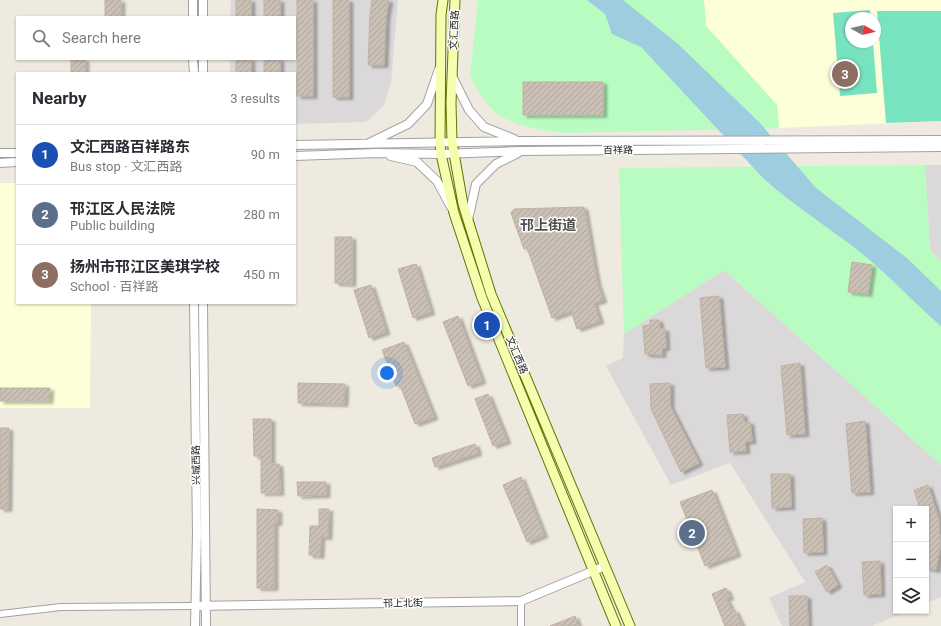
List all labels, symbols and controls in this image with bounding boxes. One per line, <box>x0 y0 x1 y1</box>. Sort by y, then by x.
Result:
street label: 文汇西路 <box>447 10 461 50</box>
north arrow <box>845 12 881 48</box>
search box <box>16 16 296 60</box>
icon: search <box>30 27 52 49</box>
text: Search here <box>62 29 141 47</box>
pin: 3 <box>832 59 858 89</box>
text: Nearby <box>32 88 87 108</box>
text: 3 results <box>230 91 280 106</box>
text: 文汇西路百祥路东 <box>70 138 190 156</box>
street label: 百祥路 <box>603 144 633 156</box>
text: 1 <box>41 147 49 162</box>
text: 90 m <box>251 147 280 162</box>
text: Bus stop · 文汇西路 <box>70 159 183 174</box>
text: 邗江区人民法院 <box>70 200 175 218</box>
text: 2 <box>41 207 49 222</box>
text: 280 m <box>243 207 280 222</box>
district label: 邗上街道 <box>520 217 576 233</box>
text: Public building <box>70 218 155 233</box>
text: 扬州市邗江区美琪学校 <box>70 258 220 276</box>
text: 3 <box>41 267 49 282</box>
text: 450 m <box>243 267 280 282</box>
text: School · 百祥路 <box>70 279 159 294</box>
pin: 1 <box>474 310 500 340</box>
street label: 文汇西路 <box>504 334 530 376</box>
your location <box>377 363 397 383</box>
street label: 兴城西路 <box>190 445 202 485</box>
map controls <box>893 506 929 614</box>
button: + <box>893 506 929 542</box>
pin: 2 <box>679 518 705 548</box>
button: − <box>893 542 929 578</box>
button: layers <box>893 578 929 614</box>
street label: 邗上北街 <box>383 597 423 609</box>

